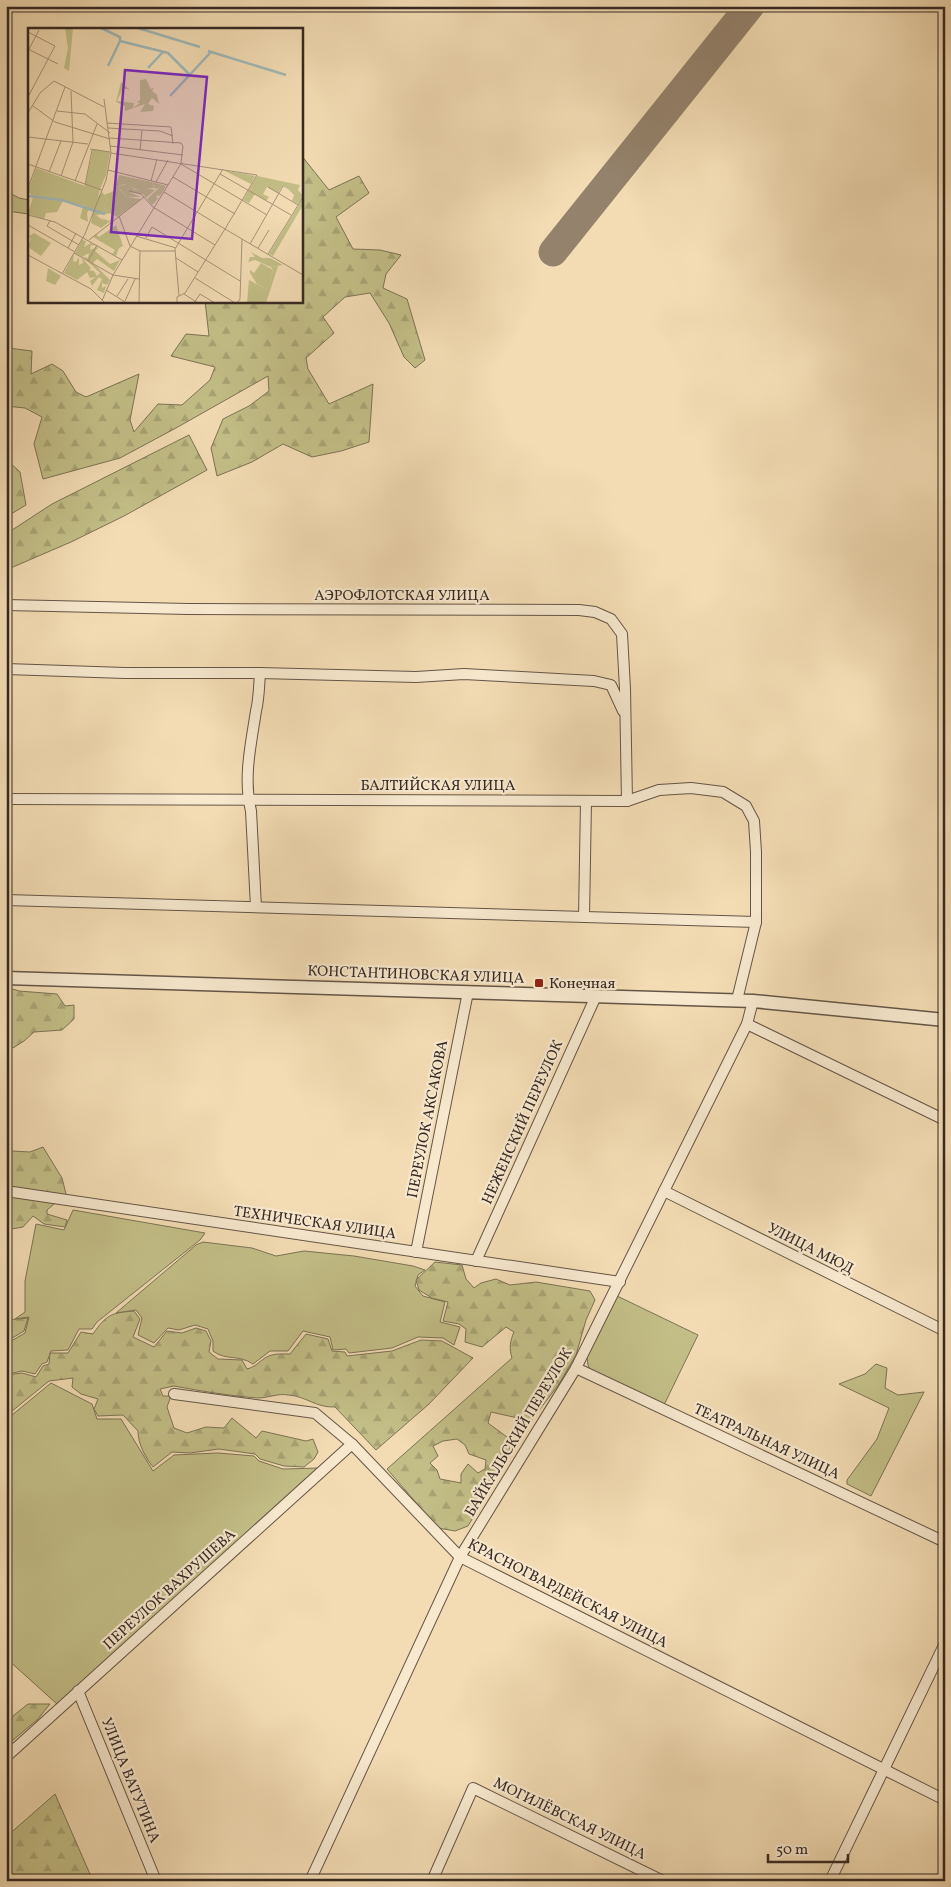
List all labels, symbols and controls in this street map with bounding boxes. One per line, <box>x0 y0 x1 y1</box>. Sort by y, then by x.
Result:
inset map <box>28 28 302 302</box>
street label: АЭРОФЛОТСКАЯ УЛИЦА <box>314 586 490 607</box>
street label: БАЛТИЙСКАЯ УЛИЦА <box>360 776 516 797</box>
street label: КОНСТАНТИНОВСКАЯ УЛИЦА <box>307 961 525 990</box>
place label: Конечная <box>549 974 615 995</box>
marker: Конечная <box>533 977 545 989</box>
street label: НЕЖЕНСКИЙ ПЕРЕУЛОК <box>478 1037 569 1208</box>
street label: ПЕРЕУЛОК АКСАКОВА <box>403 1038 454 1200</box>
street label: ТЕХНИЧЕСКАЯ УЛИЦА <box>232 1202 398 1245</box>
street label: УЛИЦА МЮД <box>763 1219 857 1280</box>
street label: БАЙКАЛЬСКИЙ ПЕРЕУЛОК <box>460 1344 578 1521</box>
street label: ТЕАТРАЛЬНАЯ УЛИЦА <box>690 1399 843 1486</box>
street label: ПЕРЕУЛОК ВАХРУШЕВА <box>99 1525 241 1655</box>
street label: КРАСНОГВАРДЕЙСКАЯ УЛИЦА <box>464 1535 671 1654</box>
street label: УЛИЦА ВАТУТИНА <box>95 1715 164 1847</box>
street label: МОГИЛЁВСКАЯ УЛИЦА <box>489 1773 650 1866</box>
scale bar <box>768 1832 848 1864</box>
text: 50 m <box>776 1840 808 1861</box>

